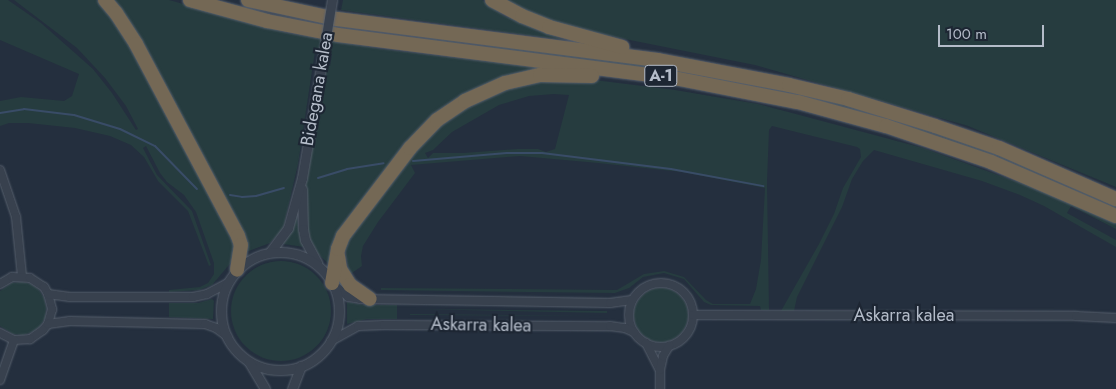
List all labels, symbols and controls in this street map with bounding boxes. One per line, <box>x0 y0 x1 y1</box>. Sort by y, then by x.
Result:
scale bar <box>941 15 1047 47</box>
text: 100 m <box>946 23 987 45</box>
street label: Bidegana kalea <box>296 30 338 148</box>
road number: A-1 <box>644 62 678 90</box>
street label: Askarra kalea <box>854 304 954 326</box>
street label: Askarra kalea <box>430 313 532 337</box>

